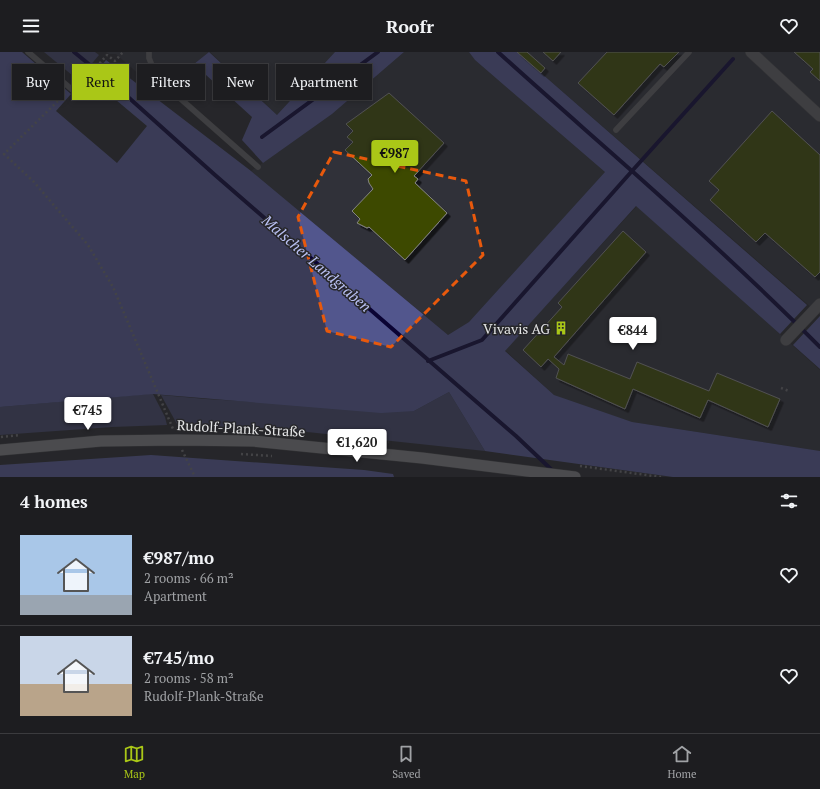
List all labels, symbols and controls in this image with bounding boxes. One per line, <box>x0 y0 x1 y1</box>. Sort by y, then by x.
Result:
text: Roofr <box>386 14 434 38</box>
icon: menu <box>20 15 42 37</box>
icon: heart <box>778 15 800 37</box>
chip: Buy <box>12 64 64 100</box>
chip: Rent <box>72 64 129 100</box>
chip: Filters <box>137 64 205 100</box>
chip: New <box>213 64 268 100</box>
chip: Apartment <box>276 64 372 100</box>
pin: €987 <box>371 140 419 174</box>
text: €987 <box>380 144 410 162</box>
water label: Malscher Landgraben <box>257 209 376 316</box>
pin: €844 <box>609 317 657 351</box>
place label: Vivavis AG <box>483 319 550 338</box>
building icon: Vivavis AG <box>553 320 569 336</box>
text: €844 <box>618 321 648 339</box>
pin: €745 <box>64 397 112 431</box>
text: €745 <box>73 401 103 419</box>
street label: Rudolf-Plank-Straße <box>176 415 306 441</box>
pin: €1,620 <box>324 429 390 463</box>
text: €1,620 <box>337 433 377 451</box>
text: 4 homes <box>20 490 88 513</box>
icon: filters <box>778 490 800 512</box>
text: €987/mo <box>144 546 214 569</box>
icon: home <box>52 551 100 599</box>
icon: heart <box>778 564 800 586</box>
text: 2 rooms · 66 m² <box>144 569 234 587</box>
text: Apartment <box>144 587 207 605</box>
text: €745/mo <box>144 646 214 669</box>
icon: home <box>52 652 100 700</box>
icon: heart <box>778 665 800 687</box>
text: 2 rooms · 58 m² <box>144 669 234 687</box>
text: Rudolf-Plank-Straße <box>144 687 263 705</box>
tab: Map <box>123 743 145 781</box>
tab: Saved <box>392 743 421 781</box>
tab: Home <box>667 743 697 781</box>

